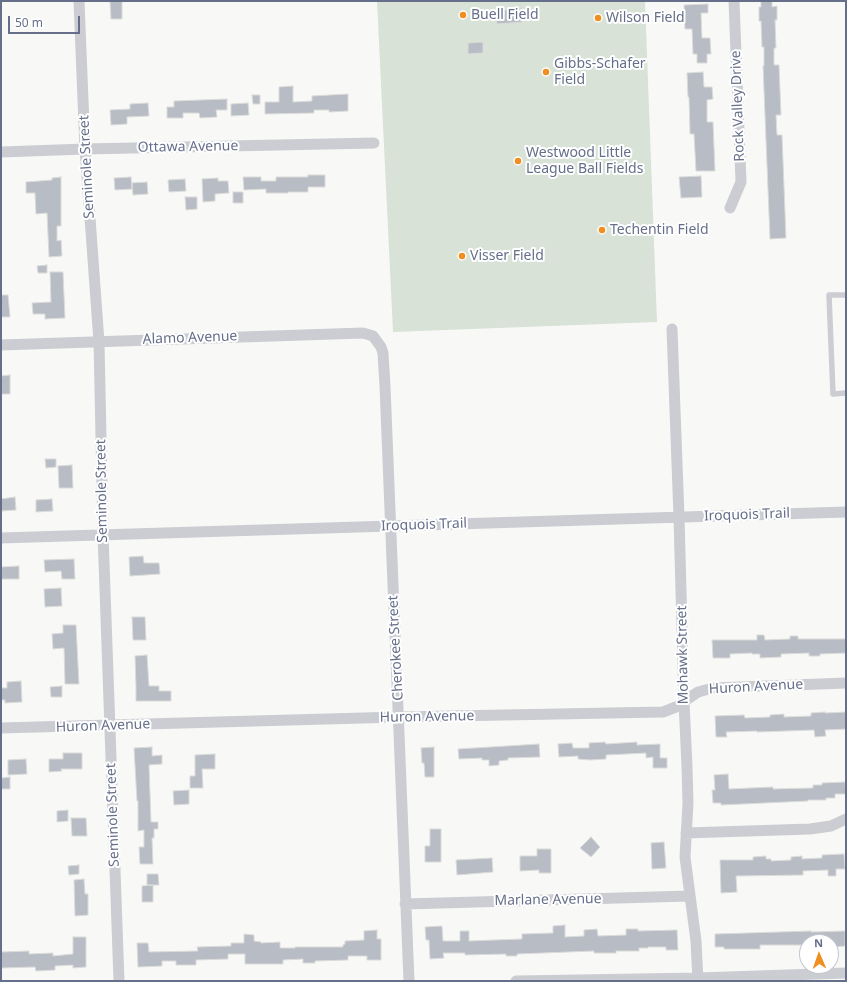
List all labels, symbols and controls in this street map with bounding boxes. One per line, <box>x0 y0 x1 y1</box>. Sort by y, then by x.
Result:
place label: Buell Field <box>471 7 539 23</box>
scale bar <box>10 8 82 34</box>
marker: Buell Field <box>458 10 468 20</box>
place label: Wilson Field <box>606 10 685 26</box>
marker: Wilson Field <box>593 13 603 23</box>
text: 50 m <box>15 14 43 31</box>
street label: Rock Valley Drive <box>728 50 748 162</box>
place label: Gibbs-Schafer Field <box>554 56 646 88</box>
marker: Gibbs-Schafer Field <box>541 67 551 77</box>
street label: Seminole Street <box>76 115 98 219</box>
street label: Ottawa Avenue <box>138 138 238 156</box>
place label: Westwood Little League Ball Fields <box>526 145 643 178</box>
marker: Westwood Little League Ball Fields <box>513 156 523 166</box>
place label: Techentin Field <box>610 222 709 238</box>
marker: Techentin Field <box>597 225 607 235</box>
place label: Visser Field <box>470 248 544 264</box>
marker: Visser Field <box>457 251 467 261</box>
street label: Alamo Avenue <box>142 328 238 348</box>
street label: Seminole Street <box>93 439 111 543</box>
street label: Iroquois Trail <box>704 505 790 525</box>
street label: Iroquois Trail <box>381 515 467 535</box>
street label: Cherokee Street <box>385 595 407 701</box>
street label: Mohawk Street <box>674 605 692 705</box>
street label: Huron Avenue <box>708 676 804 698</box>
street label: Huron Avenue <box>380 708 474 726</box>
street label: Huron Avenue <box>56 716 150 736</box>
street label: Seminole Street <box>103 763 123 867</box>
street label: Marlane Avenue <box>494 891 602 909</box>
north arrow <box>799 934 839 974</box>
text: N <box>814 935 823 950</box>

